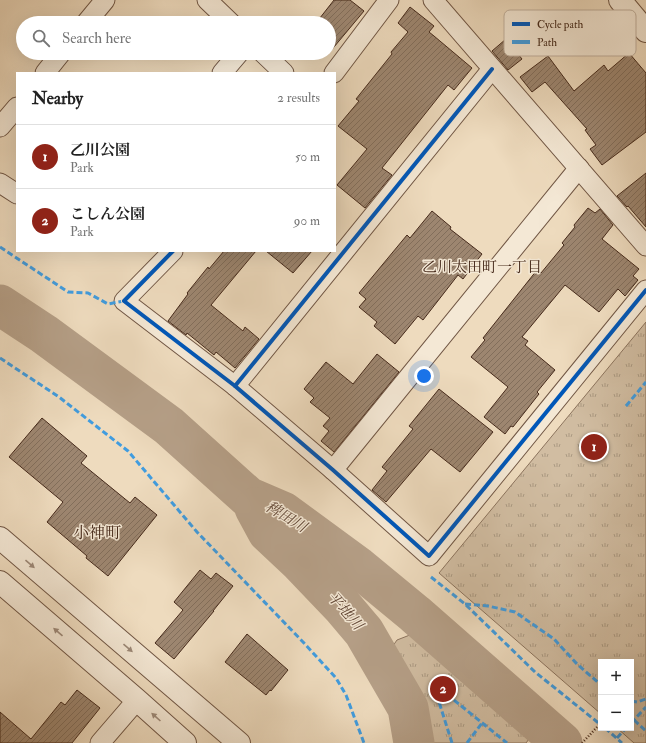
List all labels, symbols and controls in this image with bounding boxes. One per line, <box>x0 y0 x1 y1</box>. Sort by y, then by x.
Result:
legend <box>504 10 636 56</box>
search box <box>16 16 336 60</box>
text: Cycle path <box>537 18 583 32</box>
icon: search <box>30 27 52 49</box>
text: Search here <box>62 29 131 48</box>
text: Path <box>537 36 557 49</box>
text: Nearby <box>32 88 83 109</box>
text: 2 results <box>277 90 320 106</box>
text: 乙川公園 <box>70 141 130 160</box>
text: 1 <box>43 149 47 165</box>
text: 50 m <box>295 149 320 165</box>
text: Park <box>70 160 94 176</box>
text: こしん公園 <box>70 205 145 224</box>
text: 2 <box>42 213 48 229</box>
text: 90 m <box>294 213 320 229</box>
text: Park <box>70 224 94 240</box>
district label: 乙川太田町一丁目 <box>422 258 542 277</box>
your location <box>414 366 434 386</box>
pin: 1 <box>581 432 607 462</box>
water label: 稗田川 <box>262 497 312 538</box>
district label: 小神町 <box>73 523 121 543</box>
one-way arrow <box>24 559 35 568</box>
water label: 平地川 <box>323 588 368 636</box>
one-way arrow <box>52 627 63 636</box>
one-way arrow <box>123 644 134 653</box>
map controls <box>598 659 634 731</box>
button: + <box>598 659 634 695</box>
pin: 2 <box>430 674 456 704</box>
button: − <box>598 695 634 731</box>
one-way arrow <box>151 712 161 722</box>

